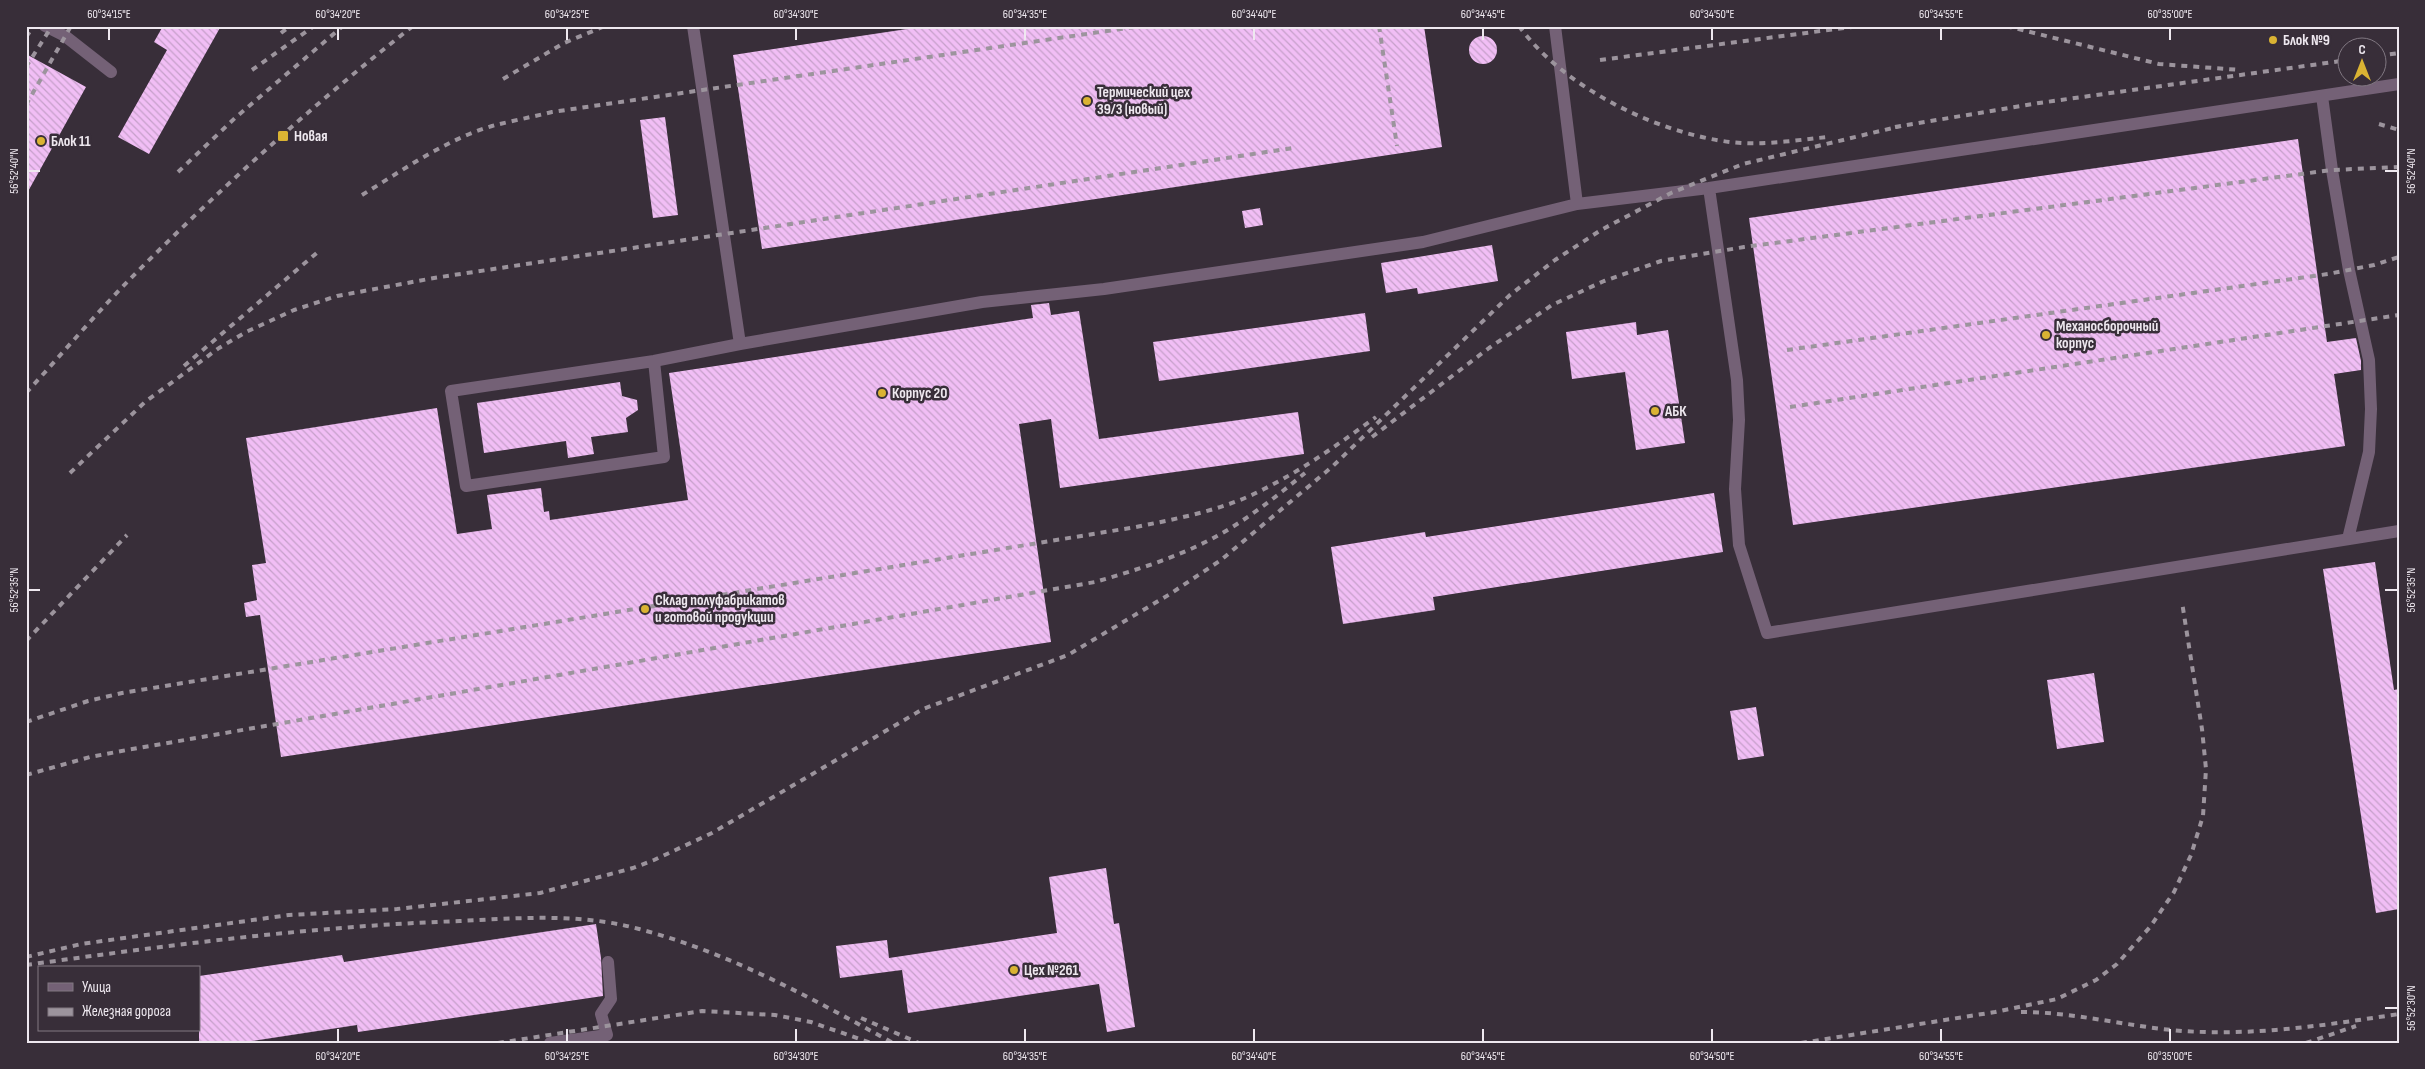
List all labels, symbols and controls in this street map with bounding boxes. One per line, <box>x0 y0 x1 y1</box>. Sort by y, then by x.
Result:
text: 60°34'15"E <box>87 7 131 22</box>
text: 60°34'20"E <box>316 7 360 22</box>
text: 60°34'25"E <box>545 7 589 22</box>
text: 60°34'30"E <box>774 7 819 22</box>
text: 60°34'35"E <box>1003 7 1047 22</box>
text: 60°34'40"E <box>1232 7 1277 22</box>
text: 60°34'45"E <box>1461 7 1505 22</box>
text: 60°34'50"E <box>1690 7 1734 22</box>
text: 60°34'55"E <box>1919 7 1963 22</box>
text: 60°35'00"E <box>2147 7 2193 22</box>
place label: Блок №9 <box>2283 31 2330 50</box>
marker: Блок №9 <box>2267 34 2279 46</box>
north arrow <box>2338 38 2388 88</box>
text: С <box>2358 41 2366 58</box>
place label: Термический цех 39/3 (новый) <box>1097 83 1191 119</box>
marker: Термический цех 39/3 (новый) <box>1081 95 1093 107</box>
place label: Новая <box>294 127 328 146</box>
marker: Новая <box>276 129 290 143</box>
place label: Блок 11 <box>51 132 91 151</box>
marker: Блок 11 <box>35 135 47 147</box>
text: 56°52'40"N <box>7 148 22 194</box>
text: 56°52'40"N <box>2404 148 2419 194</box>
place label: Механосборочный корпус <box>2056 317 2158 353</box>
marker: Механосборочный корпус <box>2040 329 2052 341</box>
place label: Корпус 20 <box>892 384 947 403</box>
marker: Корпус 20 <box>876 387 888 399</box>
place label: АБК <box>1664 402 1687 421</box>
marker: АБК <box>1649 405 1661 417</box>
text: 56°52'35"N <box>7 568 22 612</box>
text: 56°52'35"N <box>2404 568 2419 612</box>
place label: Склад полуфабрикатов и готовой продукции <box>655 591 785 627</box>
marker: Склад полуфабрикатов и готовой продукции <box>639 603 651 615</box>
place label: Цех №261 <box>1024 961 1079 980</box>
marker: Цех №261 <box>1008 964 1020 976</box>
legend <box>38 966 200 1032</box>
text: Улица <box>82 978 111 997</box>
text: 56°52'30"N <box>2404 985 2419 1031</box>
text: Железная дорога <box>82 1002 171 1021</box>
text: 60°34'20"E <box>316 1049 360 1064</box>
text: 60°34'25"E <box>545 1049 589 1064</box>
text: 60°34'30"E <box>774 1049 819 1064</box>
text: 60°34'35"E <box>1003 1049 1047 1064</box>
text: 60°34'40"E <box>1232 1049 1277 1064</box>
text: 60°34'45"E <box>1461 1049 1505 1064</box>
text: 60°34'50"E <box>1690 1049 1734 1064</box>
text: 60°34'55"E <box>1919 1049 1963 1064</box>
text: 60°35'00"E <box>2147 1049 2193 1064</box>

